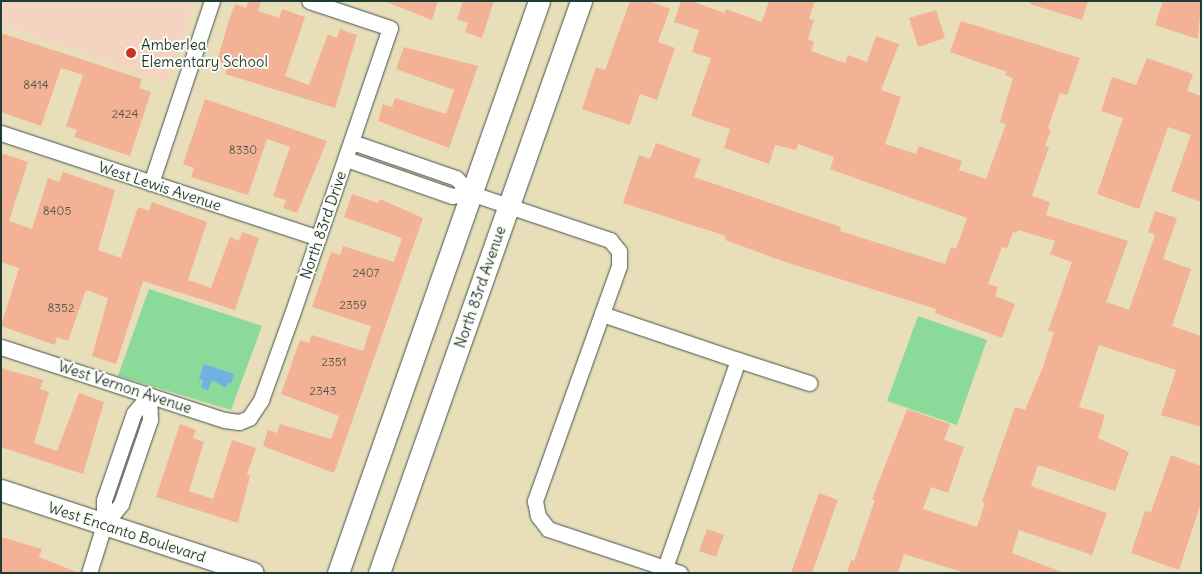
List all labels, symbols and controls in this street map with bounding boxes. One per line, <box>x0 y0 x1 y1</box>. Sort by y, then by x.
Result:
place label: Amberlea Elementary School <box>141 35 268 70</box>
marker: Amberlea Elementary School <box>125 47 137 59</box>
house number: 8414 <box>23 78 49 92</box>
house number: 2424 <box>112 107 138 121</box>
house number: 8330 <box>229 143 257 157</box>
street label: West Lewis Avenue <box>96 158 224 214</box>
street label: North 83rd Drive <box>296 169 350 281</box>
house number: 8405 <box>43 204 71 218</box>
street label: North 83rd Avenue <box>451 224 509 350</box>
house number: 2407 <box>353 266 379 280</box>
house number: 2359 <box>339 298 367 312</box>
house number: 8352 <box>47 301 75 315</box>
house number: 2351 <box>321 355 347 369</box>
street label: West Vernon Avenue <box>56 357 194 417</box>
house number: 2343 <box>309 384 337 398</box>
street label: West Encanto Boulevard <box>46 498 208 566</box>

